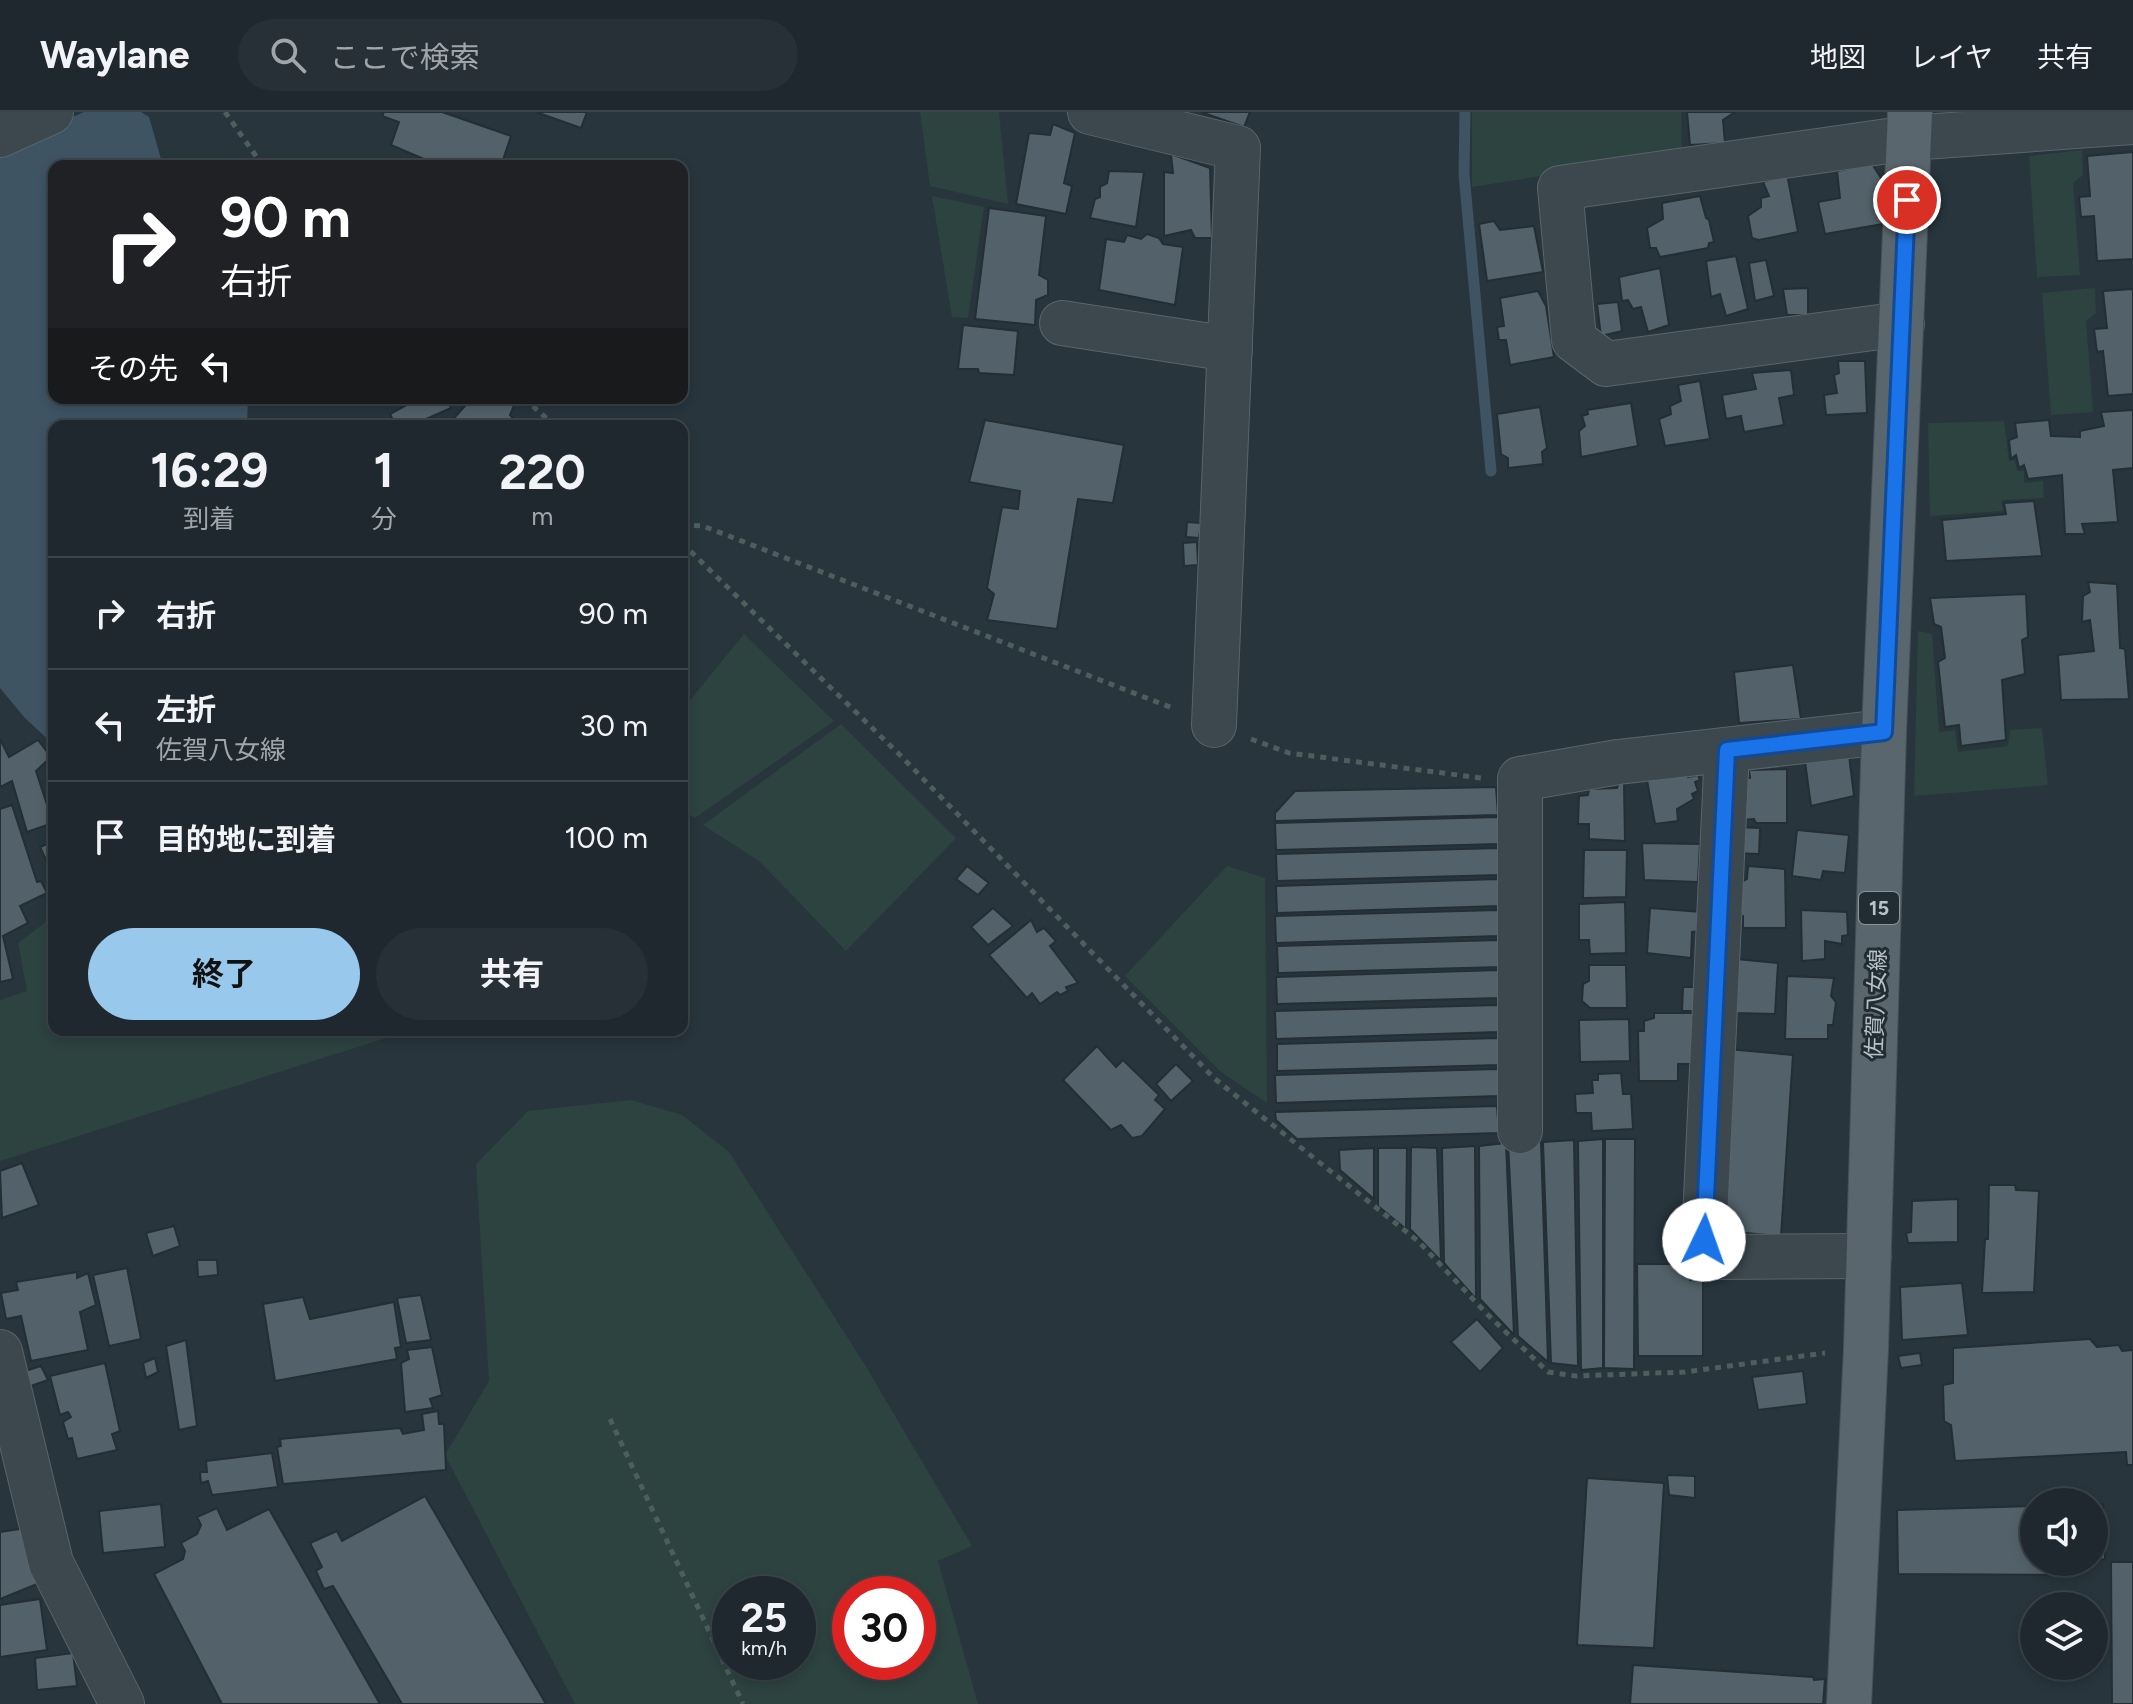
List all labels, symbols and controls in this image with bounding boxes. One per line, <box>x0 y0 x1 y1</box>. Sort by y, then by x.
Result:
search box <box>238 19 798 91</box>
text: Waylane <box>40 32 190 78</box>
icon: search <box>266 33 310 77</box>
text: ここで検索 <box>330 39 480 76</box>
text: 地図 <box>1810 40 1866 74</box>
text: レイヤ <box>1910 40 1993 74</box>
text: 共有 <box>2037 40 2093 74</box>
pin <box>1873 166 1941 234</box>
icon: arrive <box>1885 178 1929 222</box>
text: 90 m <box>220 184 351 251</box>
icon: right <box>88 192 192 296</box>
text: 右折 <box>220 260 292 303</box>
icon: left <box>194 344 238 388</box>
text: その先 <box>88 350 178 387</box>
text: 16:29 <box>150 441 268 499</box>
text: 1 <box>374 441 394 499</box>
text: 220 <box>499 443 586 501</box>
text: m <box>531 500 553 532</box>
text: 到着 <box>183 503 235 535</box>
text: 分 <box>371 503 397 535</box>
icon: right <box>88 591 132 635</box>
text: 90 m <box>579 595 648 632</box>
text: 右折 <box>156 597 216 634</box>
text: 左折 <box>156 691 216 728</box>
icon: left <box>88 703 132 747</box>
text: 30 m <box>580 707 648 744</box>
text: 佐賀八女線 <box>156 734 286 766</box>
icon: arrive <box>88 815 132 859</box>
text: 100 m <box>564 819 648 856</box>
text: 目的地に到着 <box>156 821 336 858</box>
road number: 15 <box>1859 892 1899 924</box>
button: 終了 <box>88 928 360 1020</box>
button: 共有 <box>376 928 648 1020</box>
street label: 佐賀八女線 <box>1861 949 1891 1059</box>
position arrow <box>1662 1198 1746 1282</box>
map controls <box>2020 1488 2108 1680</box>
button: sound <box>2020 1488 2108 1576</box>
speed limit sign: 30 <box>832 1576 936 1680</box>
button: layers <box>2020 1592 2108 1680</box>
text: 25 <box>741 1594 787 1642</box>
text: km/h <box>741 1636 787 1660</box>

